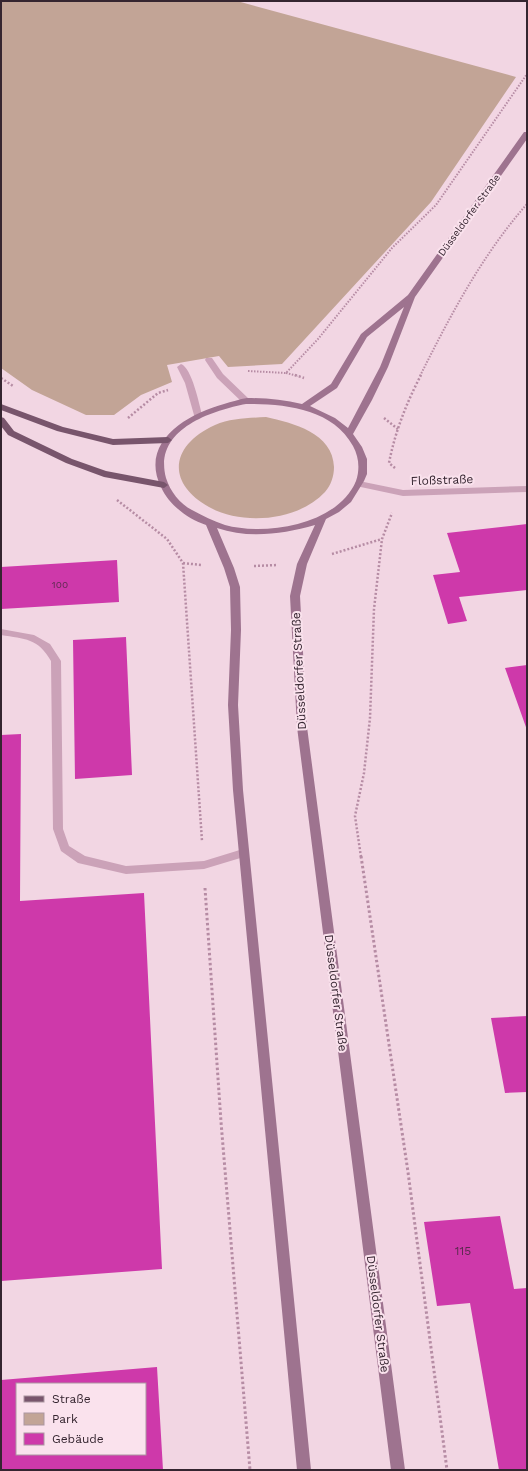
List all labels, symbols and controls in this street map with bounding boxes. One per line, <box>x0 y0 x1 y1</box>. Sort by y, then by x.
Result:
street label: Düsseldorfer Straße <box>436 172 502 258</box>
street label: Floßstraße <box>410 472 474 488</box>
house number: 100 <box>52 579 68 590</box>
street label: Düsseldorfer Straße <box>289 612 309 730</box>
street label: Düsseldorfer Straße <box>322 934 350 1052</box>
house number: 115 <box>455 1244 471 1258</box>
street label: Düsseldorfer Straße <box>364 1255 392 1373</box>
legend <box>16 1383 146 1455</box>
text: Straße <box>52 1392 91 1406</box>
text: Park <box>52 1412 78 1426</box>
text: Gebäude <box>52 1432 104 1446</box>

